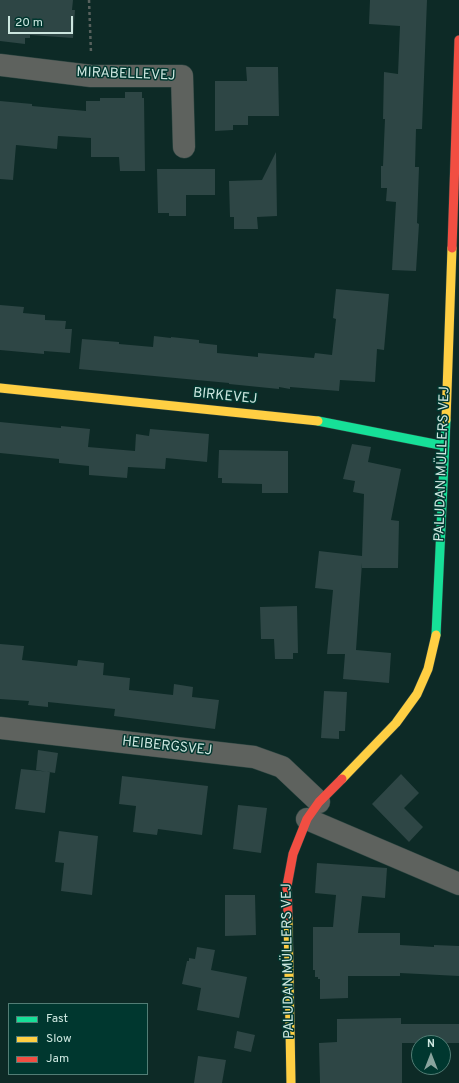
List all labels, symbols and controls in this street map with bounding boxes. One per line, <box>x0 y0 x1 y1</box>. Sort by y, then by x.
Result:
scale bar <box>10 8 75 34</box>
text: 20 m <box>15 15 43 31</box>
street label: MIRABELLEVEJ <box>76 65 176 85</box>
street label: BIRKEVEJ <box>192 385 258 409</box>
street label: PALUDAN MÜLLERS VEJ <box>432 386 454 542</box>
street label: HEIBERGSVEJ <box>121 734 213 760</box>
street label: PALUDAN MÜLLERS VEJ <box>279 883 299 1039</box>
legend <box>8 1003 148 1075</box>
text: Fast <box>46 1011 68 1027</box>
text: Slow <box>46 1031 72 1047</box>
north arrow <box>411 1035 451 1075</box>
text: N <box>427 1037 435 1051</box>
text: Jam <box>46 1051 69 1067</box>

